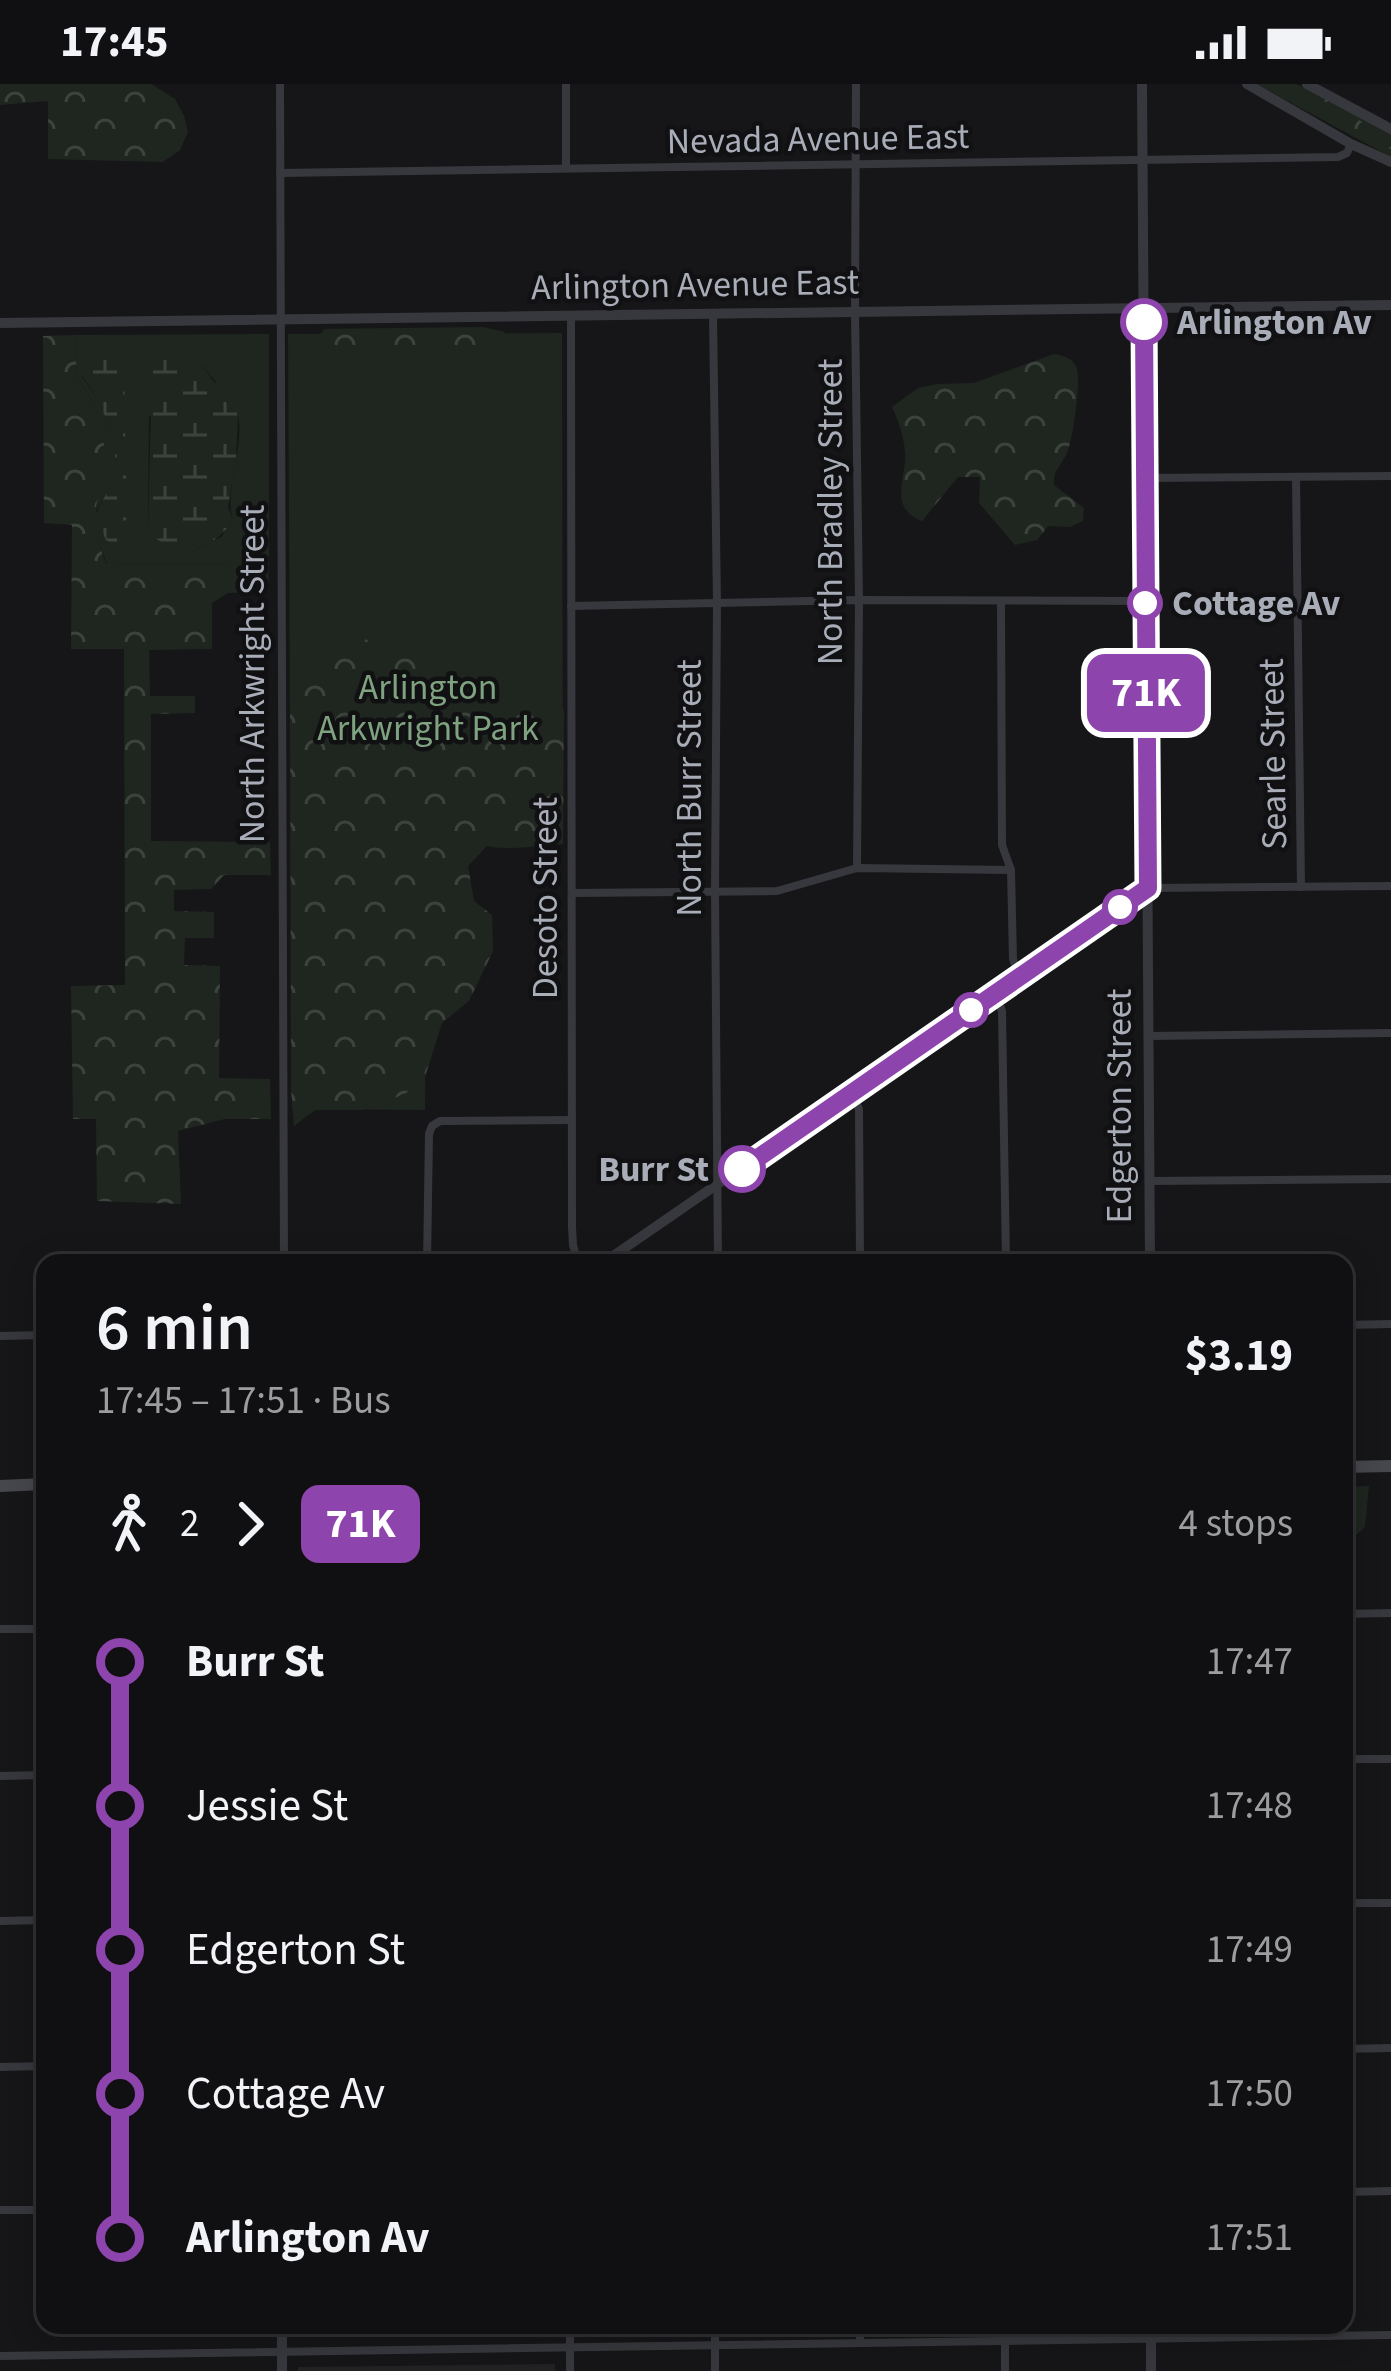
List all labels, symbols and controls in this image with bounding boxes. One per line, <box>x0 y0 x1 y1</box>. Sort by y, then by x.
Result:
text: 17:45 <box>60 10 169 74</box>
street label: Nevada Avenue East <box>666 111 970 167</box>
street label: Arlington Avenue East <box>531 257 859 313</box>
place label: Arlington Av <box>1176 297 1372 348</box>
marker: Arlington Av <box>1122 300 1166 344</box>
street label: North Bradley Street <box>805 359 856 665</box>
street label: North Arkwright Street <box>227 505 278 843</box>
place label: Cottage Av <box>1172 578 1341 629</box>
marker: Cottage Av <box>1129 587 1161 619</box>
line badge: 71K <box>1077 654 1215 732</box>
street label: Searle Street <box>1246 658 1300 850</box>
street label: North Burr Street <box>664 659 715 917</box>
park label: Arlington Arkwright Park <box>317 662 539 754</box>
text: 71K <box>1111 663 1181 723</box>
street label: Desoto Street <box>520 797 571 999</box>
unlabelled marker <box>1104 891 1136 923</box>
street label: Edgerton Street <box>1094 989 1145 1223</box>
unlabelled marker <box>955 994 987 1026</box>
place label: Burr St <box>598 1144 709 1195</box>
marker: Burr St <box>720 1147 764 1191</box>
text: 6 min <box>96 1281 253 1375</box>
text: $3.19 <box>1184 1324 1293 1388</box>
text: 17:45 – 17:51 · Bus <box>96 1373 391 1429</box>
icon: walk <box>96 1491 162 1557</box>
icon: forward <box>217 1491 283 1557</box>
text: 71K <box>325 1494 396 1554</box>
text: 2 <box>180 1496 199 1552</box>
text: 4 stops <box>1179 1496 1293 1552</box>
text: Burr St <box>186 1630 325 1694</box>
text: 17:47 <box>1206 1634 1293 1690</box>
text: Jessie St <box>186 1774 348 1838</box>
text: 17:48 <box>1206 1778 1293 1834</box>
text: Edgerton St <box>186 1918 405 1982</box>
text: 17:49 <box>1206 1922 1293 1978</box>
text: Cottage Av <box>186 2062 385 2126</box>
text: 17:50 <box>1206 2066 1293 2122</box>
text: Arlington Av <box>186 2206 429 2270</box>
text: 17:51 <box>1206 2210 1293 2266</box>

